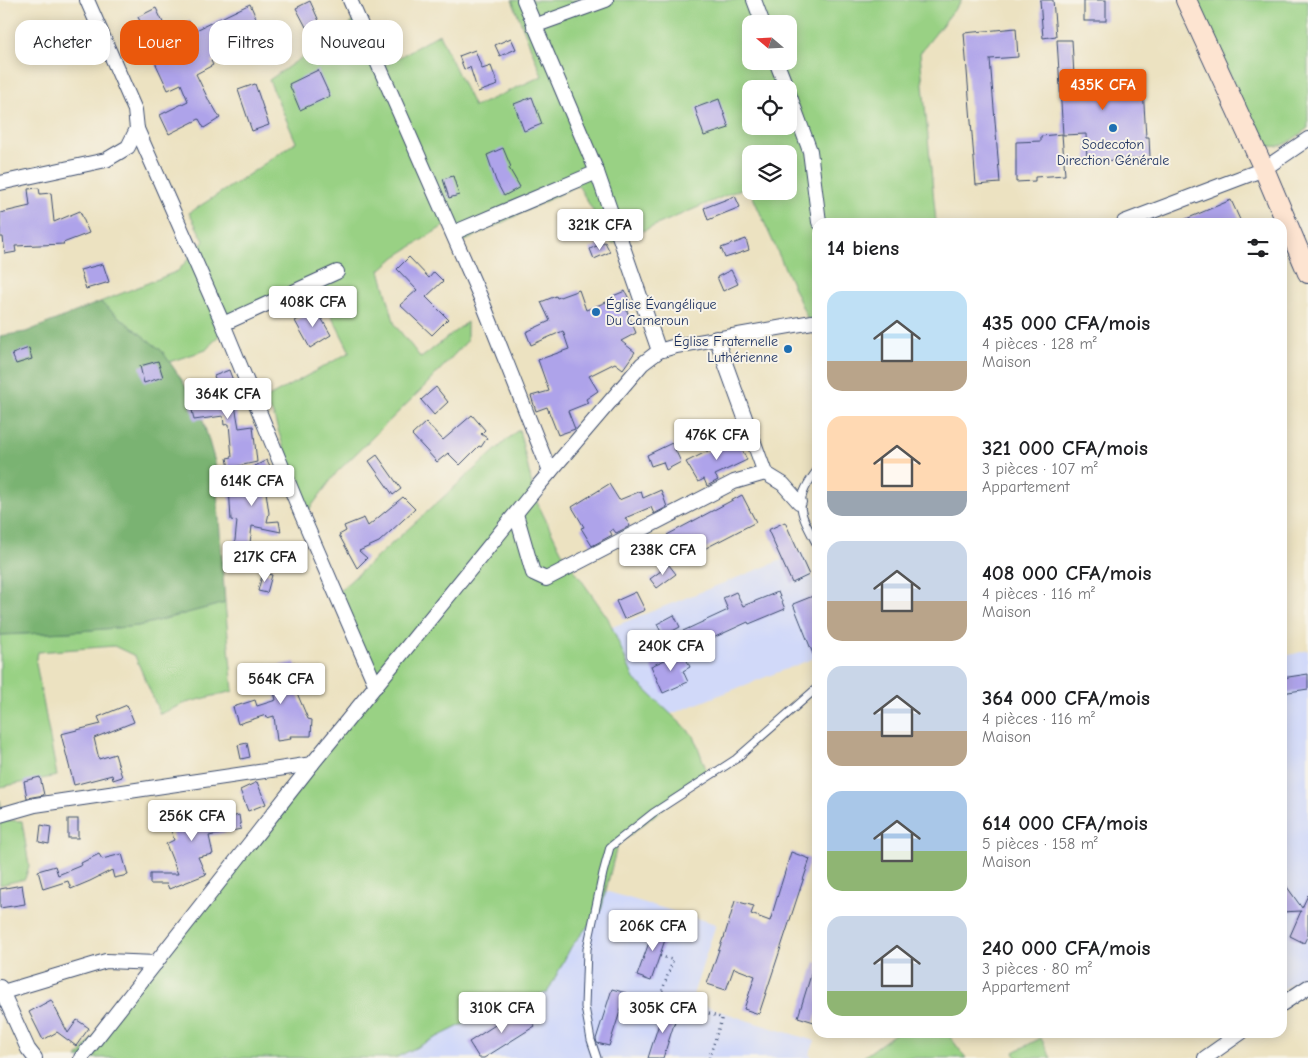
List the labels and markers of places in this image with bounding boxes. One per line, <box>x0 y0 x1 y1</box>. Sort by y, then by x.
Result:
pin: 435K CFA <box>1051 68 1155 111</box>
marker: Sodecoton Direction Générale <box>1107 122 1119 134</box>
place label: Sodecoton Direction Générale <box>1057 136 1169 169</box>
pin: 321K CFA <box>548 208 652 251</box>
pin: 408K CFA <box>261 286 365 328</box>
place label: Église Évangélique Du Cameroun <box>606 296 717 329</box>
marker: Église Évangélique Du Cameroun <box>590 306 602 318</box>
place label: Église Fraternelle Luthérienne <box>674 333 778 366</box>
marker: Église Fraternelle Luthérienne <box>782 343 794 355</box>
pin: 364K CFA <box>176 378 280 420</box>
pin: 476K CFA <box>665 418 769 461</box>
pin: 614K CFA <box>200 464 304 507</box>
pin: 238K CFA <box>611 534 715 576</box>
pin: 217K CFA <box>213 540 317 583</box>
pin: 240K CFA <box>619 630 723 672</box>
pin: 564K CFA <box>229 662 333 705</box>
pin: 256K CFA <box>140 800 244 842</box>
pin: 206K CFA <box>601 910 705 952</box>
pin: 310K CFA <box>450 992 554 1034</box>
pin: 305K CFA <box>611 992 715 1034</box>

